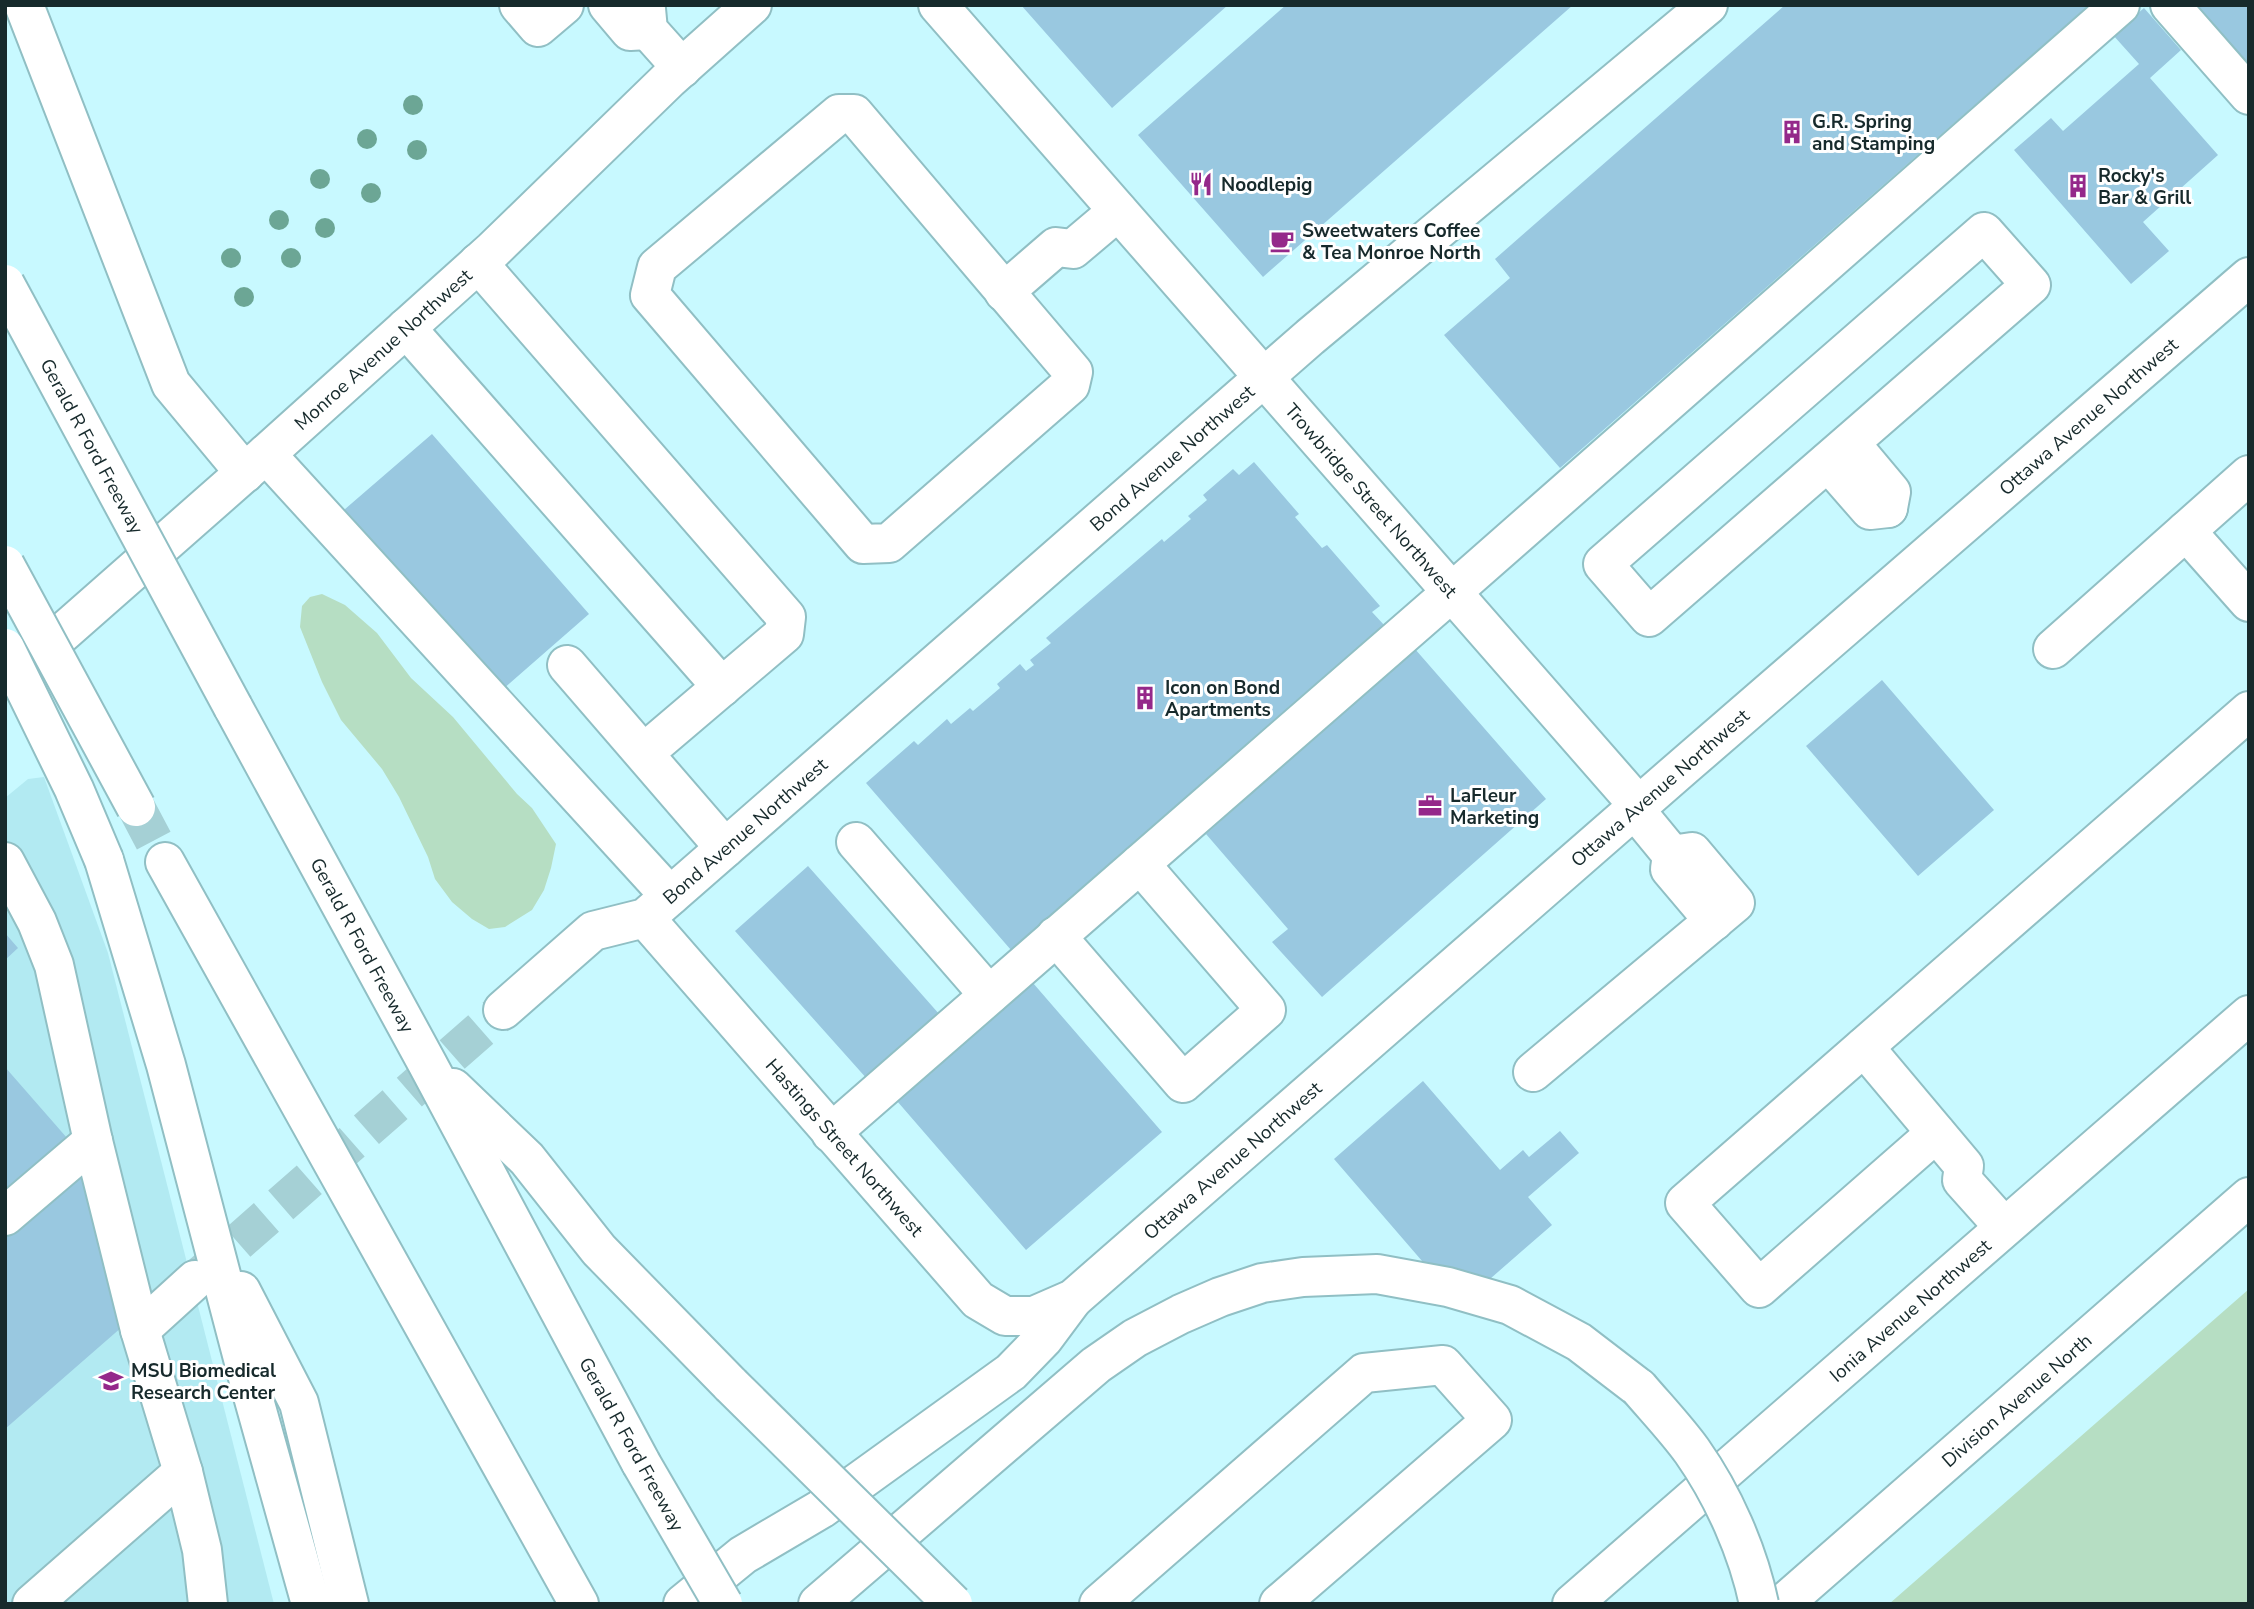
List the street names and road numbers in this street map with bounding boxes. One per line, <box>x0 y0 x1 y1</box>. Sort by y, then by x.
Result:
street label: Monroe Avenue Northwest <box>289 263 478 436</box>
street label: Ottawa Avenue Northwest <box>1994 332 2184 502</box>
street label: Gerald R Ford Freeway <box>34 354 149 539</box>
street label: Bond Avenue Northwest <box>1085 379 1261 538</box>
street label: Trowbridge Street Northwest <box>1278 398 1463 604</box>
street label: Ottawa Avenue Northwest <box>1565 703 1755 873</box>
street label: Bond Avenue Northwest <box>658 752 834 911</box>
street label: Gerald R Ford Freeway <box>304 853 420 1038</box>
street label: Hastings Street Northwest <box>759 1053 929 1243</box>
street label: Ottawa Avenue Northwest <box>1138 1076 1328 1246</box>
street label: Ionia Avenue Northwest <box>1824 1233 1997 1388</box>
street label: Division Avenue North <box>1936 1328 2098 1474</box>
street label: Gerald R Ford Freeway <box>572 1353 690 1537</box>

